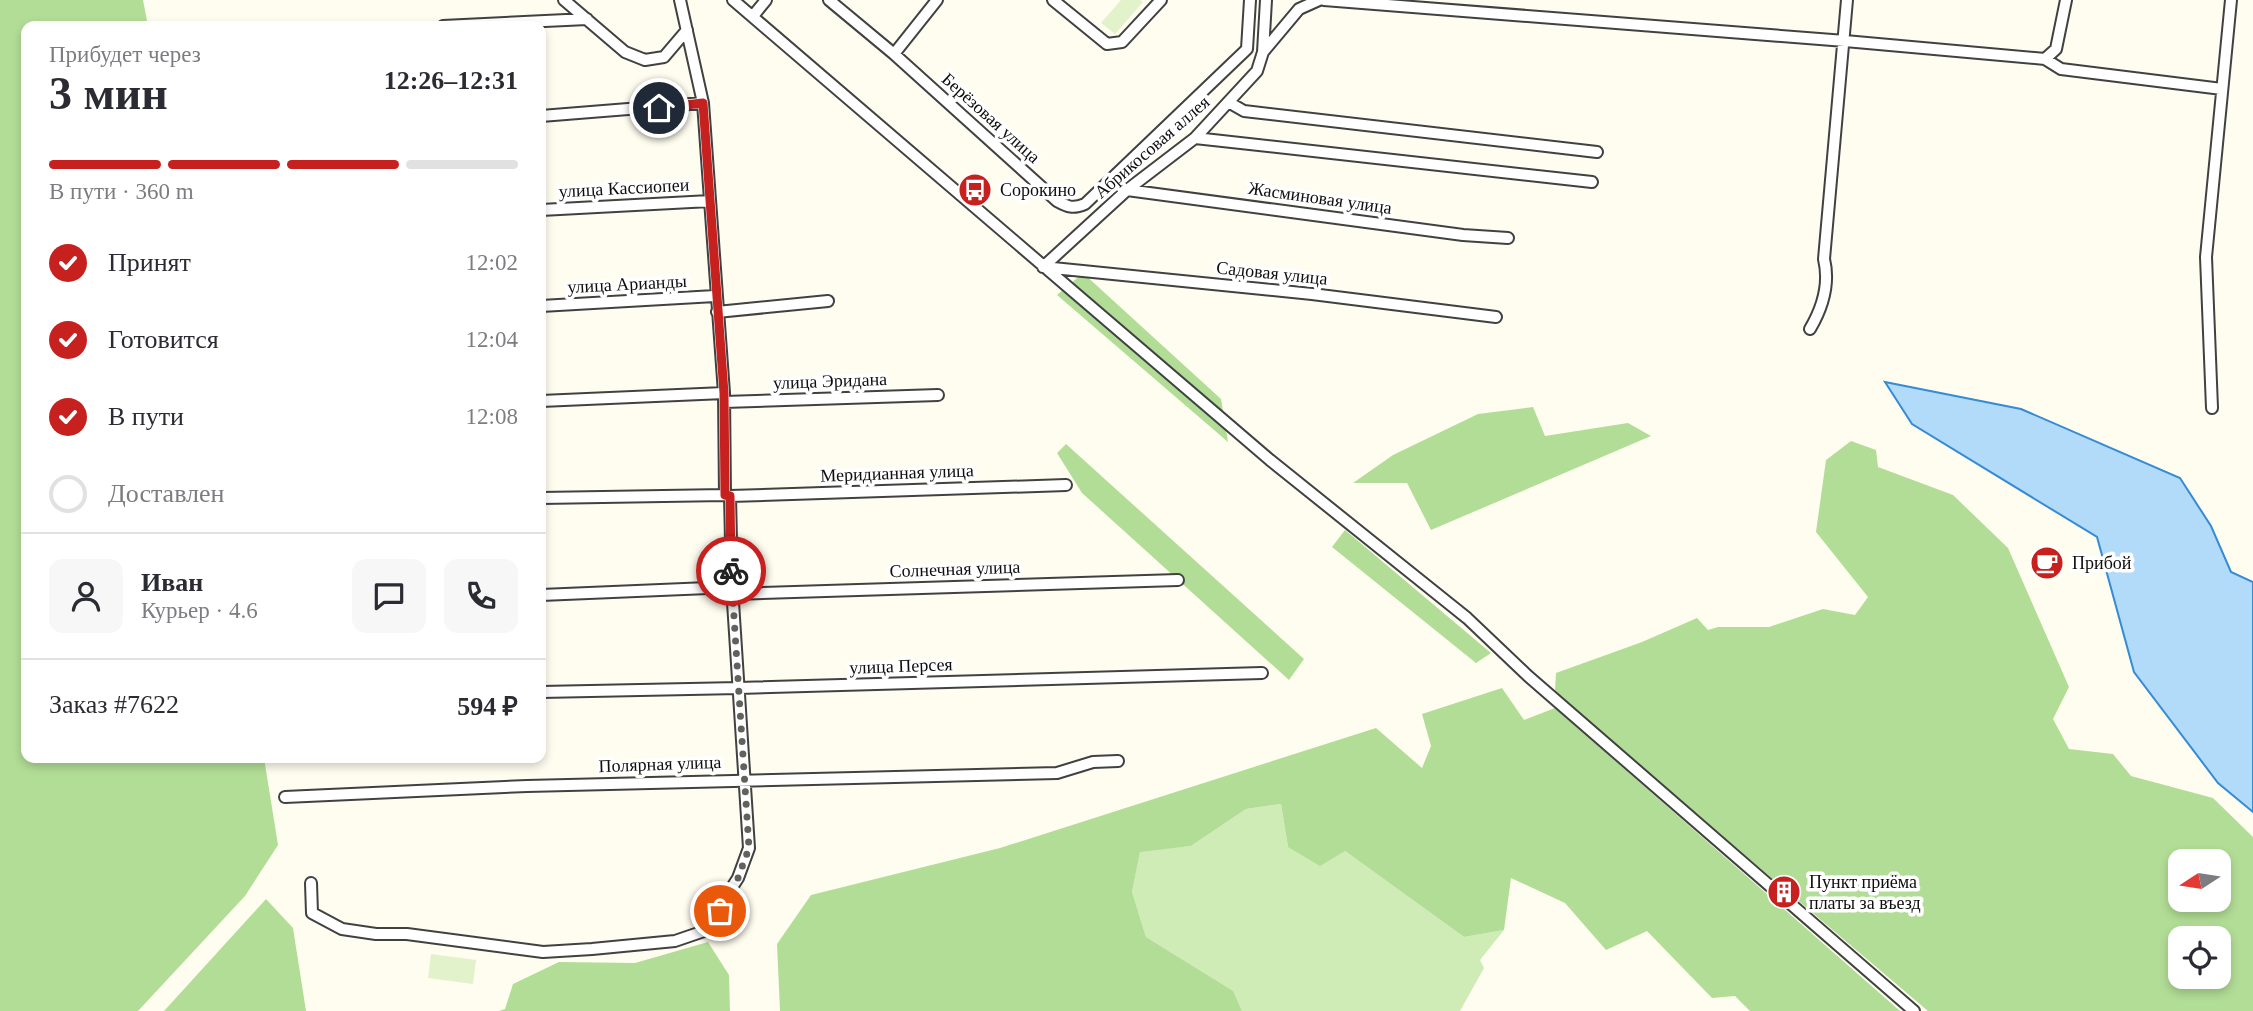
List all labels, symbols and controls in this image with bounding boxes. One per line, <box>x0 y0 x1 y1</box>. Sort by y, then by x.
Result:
text: Прибудет через <box>49 42 201 67</box>
text: 12:26–12:31 <box>384 66 518 95</box>
text: 3 мин <box>49 68 168 119</box>
street label: Берёзовая улица <box>938 69 1044 167</box>
pin <box>629 78 689 138</box>
icon: home <box>640 89 678 127</box>
street label: Абрикосовая аллея <box>1091 92 1213 202</box>
bus stop icon: Сорокино <box>956 171 994 209</box>
street label: улица Кассиопеи <box>558 175 690 201</box>
street label: Жасминовая улица <box>1247 178 1393 218</box>
text: В пути · 360 m <box>49 179 194 204</box>
place label: Сорокино <box>1000 180 1076 200</box>
icon: check <box>49 244 87 282</box>
text: Принят <box>108 248 191 277</box>
text: 12:02 <box>466 250 518 275</box>
street label: Садовая улица <box>1215 257 1329 289</box>
street label: улица Арианды <box>567 271 687 297</box>
icon: check <box>49 321 87 359</box>
text: Готовится <box>108 325 219 354</box>
text: 12:04 <box>466 327 518 352</box>
street label: улица Эридана <box>773 369 887 393</box>
icon: check <box>49 398 87 436</box>
text: В пути <box>108 402 184 431</box>
text: 12:08 <box>466 404 518 429</box>
street label: Меридианная улица <box>820 460 974 486</box>
text: Доставлен <box>108 479 225 508</box>
courier <box>696 536 766 606</box>
cafe icon: Прибой <box>2028 544 2066 582</box>
icon: bike <box>712 552 750 590</box>
place label: Прибой <box>2072 553 2132 573</box>
street label: Солнечная улица <box>889 557 1021 581</box>
button: person <box>49 559 123 633</box>
button: chat <box>352 559 426 633</box>
button: phone <box>444 559 518 633</box>
text: Иван <box>141 568 203 597</box>
text: Курьер · 4.6 <box>141 598 258 623</box>
street label: улица Персея <box>849 654 953 678</box>
text: Заказ #7622 <box>49 690 179 719</box>
text: 594 ₽ <box>457 692 518 721</box>
street label: Полярная улица <box>598 752 722 776</box>
north arrow <box>2168 849 2231 912</box>
map controls <box>2168 849 2231 989</box>
place label: Пункт приёма платы за въезд <box>1809 872 1921 913</box>
building icon: Пункт приёма платы за въезд <box>1765 873 1803 911</box>
pin <box>690 881 750 941</box>
icon: bag <box>701 892 739 930</box>
button: locate <box>2168 926 2231 989</box>

